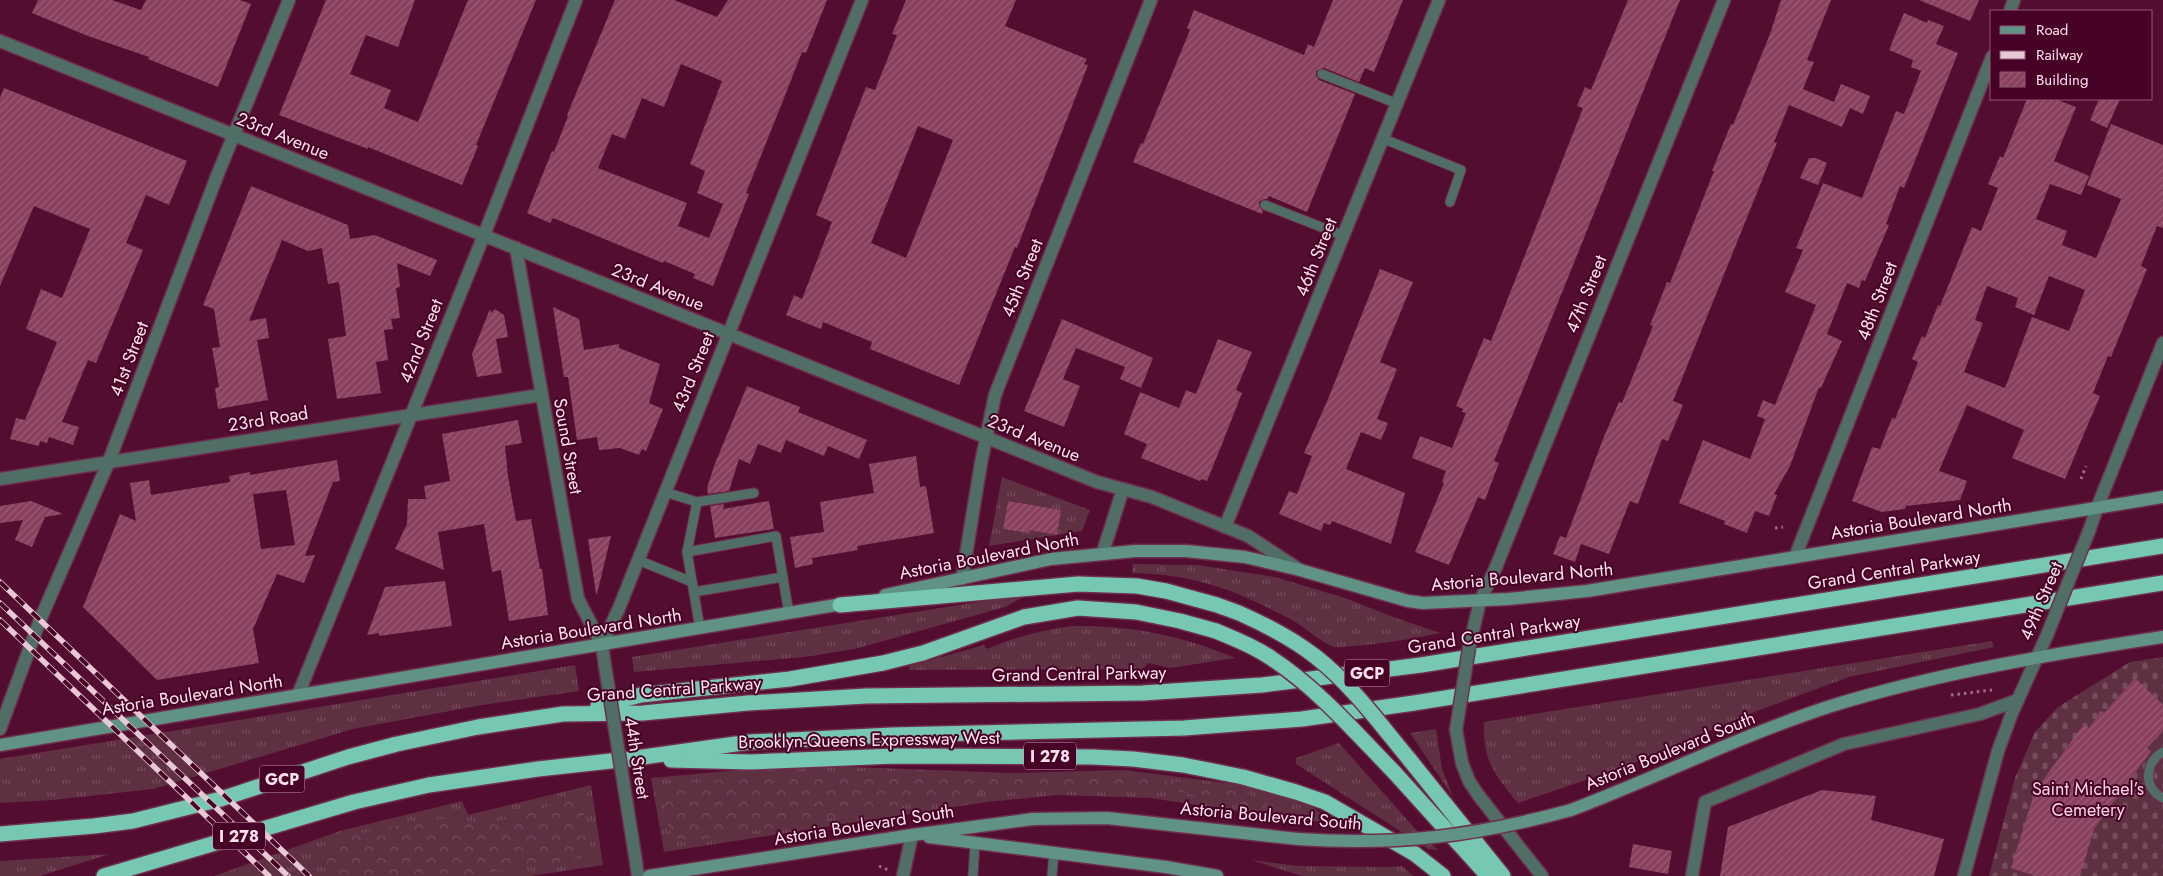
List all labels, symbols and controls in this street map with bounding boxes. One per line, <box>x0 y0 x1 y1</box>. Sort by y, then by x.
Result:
legend <box>1990 10 2153 100</box>
text: Road <box>2036 19 2068 41</box>
text: Railway <box>2036 44 2083 66</box>
text: Building <box>2036 69 2088 91</box>
street label: 23rd Avenue <box>233 106 333 166</box>
street label: 46th Street <box>1288 213 1344 300</box>
street label: 45th Street <box>994 234 1050 321</box>
street label: 47th Street <box>1559 250 1614 337</box>
street label: 23rd Avenue <box>608 257 708 317</box>
street label: 48th Street <box>1850 257 1904 344</box>
street label: 42nd Street <box>392 294 450 387</box>
street label: 41st Street <box>103 317 155 400</box>
street label: 43rd Street <box>665 327 721 416</box>
street label: Sound Street <box>547 396 589 497</box>
street label: 23rd Road <box>226 400 310 438</box>
street label: 23rd Avenue <box>984 408 1084 468</box>
street label: Astoria Boulevard North <box>1829 492 2013 546</box>
street label: Astoria Boulevard North <box>897 526 1081 586</box>
street label: Grand Central Parkway <box>1806 543 1982 597</box>
street label: Astoria Boulevard North <box>1430 556 1614 598</box>
street label: 49th Street <box>2013 557 2069 644</box>
street label: Astoria Boulevard North <box>499 602 683 656</box>
street label: Grand Central Parkway <box>1406 607 1582 661</box>
street label: Grand Central Parkway <box>991 659 1167 689</box>
road number: GCP <box>1344 660 1390 686</box>
street label: Astoria Boulevard North <box>100 668 284 722</box>
street label: Grand Central Parkway <box>586 670 762 708</box>
street label: Astoria Boulevard South <box>1581 705 1759 797</box>
street label: 44th Street <box>618 715 656 802</box>
street label: Brooklyn-Queens Expressway West <box>738 725 1001 755</box>
road number: I 278 <box>1024 742 1076 769</box>
road number: GCP <box>260 766 304 792</box>
park label: Saint Michael’s Cemetery <box>2032 776 2144 823</box>
street label: Astoria Boulevard South <box>1179 795 1363 837</box>
street label: Astoria Boulevard South <box>772 798 956 852</box>
road number: I 278 <box>213 822 265 849</box>

